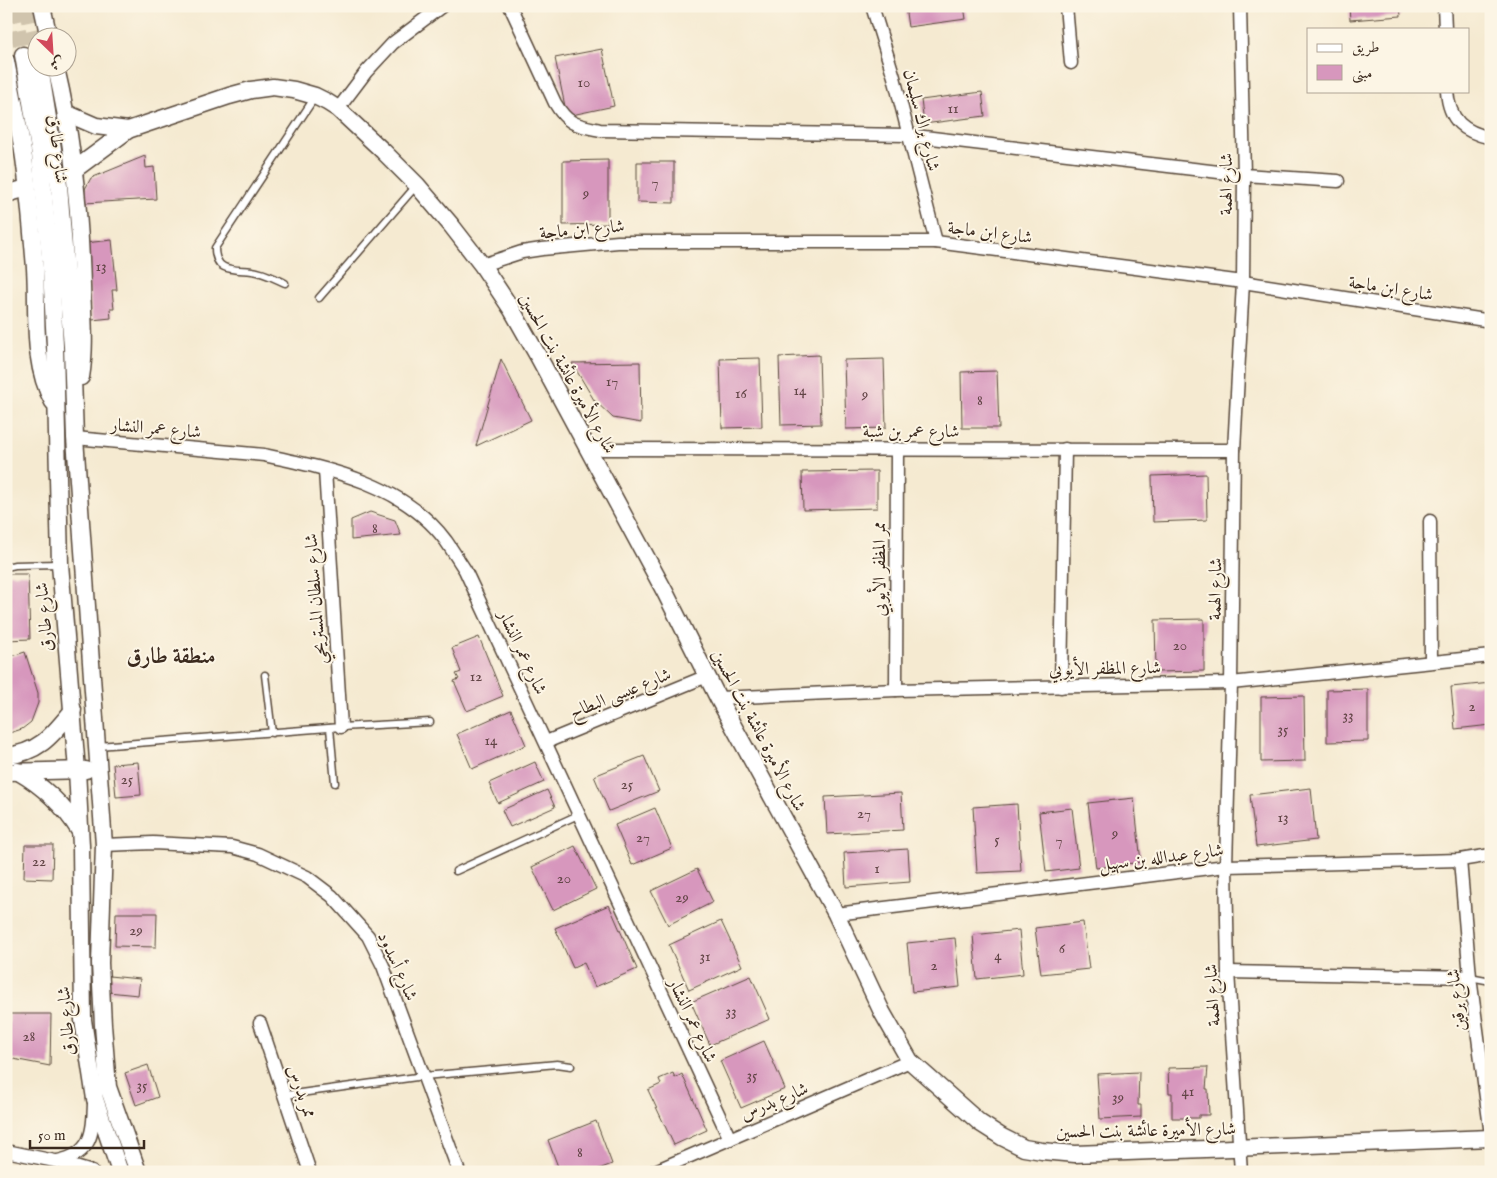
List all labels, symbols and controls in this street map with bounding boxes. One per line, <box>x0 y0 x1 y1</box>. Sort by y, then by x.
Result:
north arrow <box>28 28 78 78</box>
legend <box>1307 28 1470 92</box>
text: طريق <box>1352 38 1379 57</box>
text: ش <box>47 52 67 74</box>
text: مبنى <box>1352 64 1372 84</box>
street label: شارع براك سليمان <box>895 67 944 174</box>
house number: 10 <box>578 73 590 92</box>
house number: 11 <box>947 99 959 118</box>
street label: شارع طارق <box>39 114 72 185</box>
street label: شارع الهمة <box>1216 153 1241 215</box>
house number: 7 <box>651 173 659 192</box>
house number: 9 <box>582 184 589 203</box>
street label: شارع ابن ماجة <box>539 215 626 248</box>
street label: شارع ابن ماجة <box>946 217 1034 252</box>
house number: 13 <box>95 257 107 276</box>
street label: شارع ابن ماجة <box>1347 271 1435 309</box>
street label: شارع الأميرة عائشة بنت الحسين <box>511 288 623 459</box>
house number: 17 <box>606 372 618 391</box>
house number: 14 <box>794 381 807 400</box>
house number: 16 <box>735 384 748 403</box>
house number: 9 <box>861 385 868 404</box>
house number: 8 <box>977 391 983 410</box>
street label: شارع عمر النشار <box>107 414 202 447</box>
street label: شارع عمر بن شبة <box>863 421 959 446</box>
house number: 8 <box>372 519 378 538</box>
street label: ممر المظفر الأيوبي <box>866 521 894 617</box>
street label: شارع سلطان المستريحي <box>300 532 337 665</box>
street label: شارع الهمة <box>1204 558 1231 621</box>
street label: شارع طارق <box>31 581 62 652</box>
street label: شارع عمر النشار <box>489 605 551 700</box>
house number: 20 <box>1173 636 1187 655</box>
district label: منطقة طارق <box>127 643 215 671</box>
street label: شارع الأميرة عائشة بنت الحسين <box>703 644 813 817</box>
street label: شارع المظفر الأيوبي <box>1049 654 1161 684</box>
street label: شارع عيسى البطاح <box>566 664 676 728</box>
house number: 12 <box>470 667 482 686</box>
house number: 2 <box>1468 697 1476 716</box>
house number: 33 <box>1342 706 1354 725</box>
house number: 35 <box>1277 720 1289 739</box>
house number: 14 <box>485 731 498 750</box>
house number: 25 <box>121 770 134 789</box>
house number: 25 <box>621 775 634 794</box>
house number: 27 <box>857 804 871 823</box>
house number: 13 <box>1277 808 1289 827</box>
house number: 9 <box>1111 824 1118 843</box>
house number: 27 <box>636 828 650 847</box>
house number: 5 <box>994 830 1000 849</box>
house number: 7 <box>1055 831 1063 850</box>
street label: شارع عبدالله بن سهيل <box>1097 839 1225 880</box>
house number: 22 <box>32 852 46 871</box>
house number: 1 <box>874 859 880 878</box>
house number: 20 <box>557 869 571 888</box>
house number: 29 <box>675 888 689 907</box>
house number: 29 <box>129 921 143 940</box>
street label: شارع أسدود <box>369 927 425 1006</box>
house number: 6 <box>1059 939 1066 958</box>
house number: 4 <box>994 946 1002 965</box>
house number: 31 <box>699 947 711 966</box>
house number: 2 <box>930 956 938 975</box>
street label: شارع الهمة <box>1200 963 1229 1027</box>
street label: شارع برقين <box>1442 967 1475 1032</box>
street label: شارع عمر النشار <box>659 973 721 1068</box>
street label: شارع طارق <box>53 985 84 1056</box>
house number: 33 <box>725 1002 737 1021</box>
house number: 28 <box>23 1027 36 1046</box>
street label: ممر بدرس <box>281 1062 320 1121</box>
house number: 35 <box>746 1066 758 1085</box>
house number: 35 <box>136 1076 148 1095</box>
street label: شارع بدرس <box>737 1078 813 1129</box>
house number: 41 <box>1182 1082 1194 1101</box>
house number: 39 <box>1112 1088 1124 1107</box>
street label: شارع الأميرة عائشة بنت الحسين <box>1056 1115 1236 1147</box>
scale bar <box>30 1118 144 1150</box>
text: 50 m <box>38 1126 66 1145</box>
house number: 8 <box>577 1143 583 1162</box>

